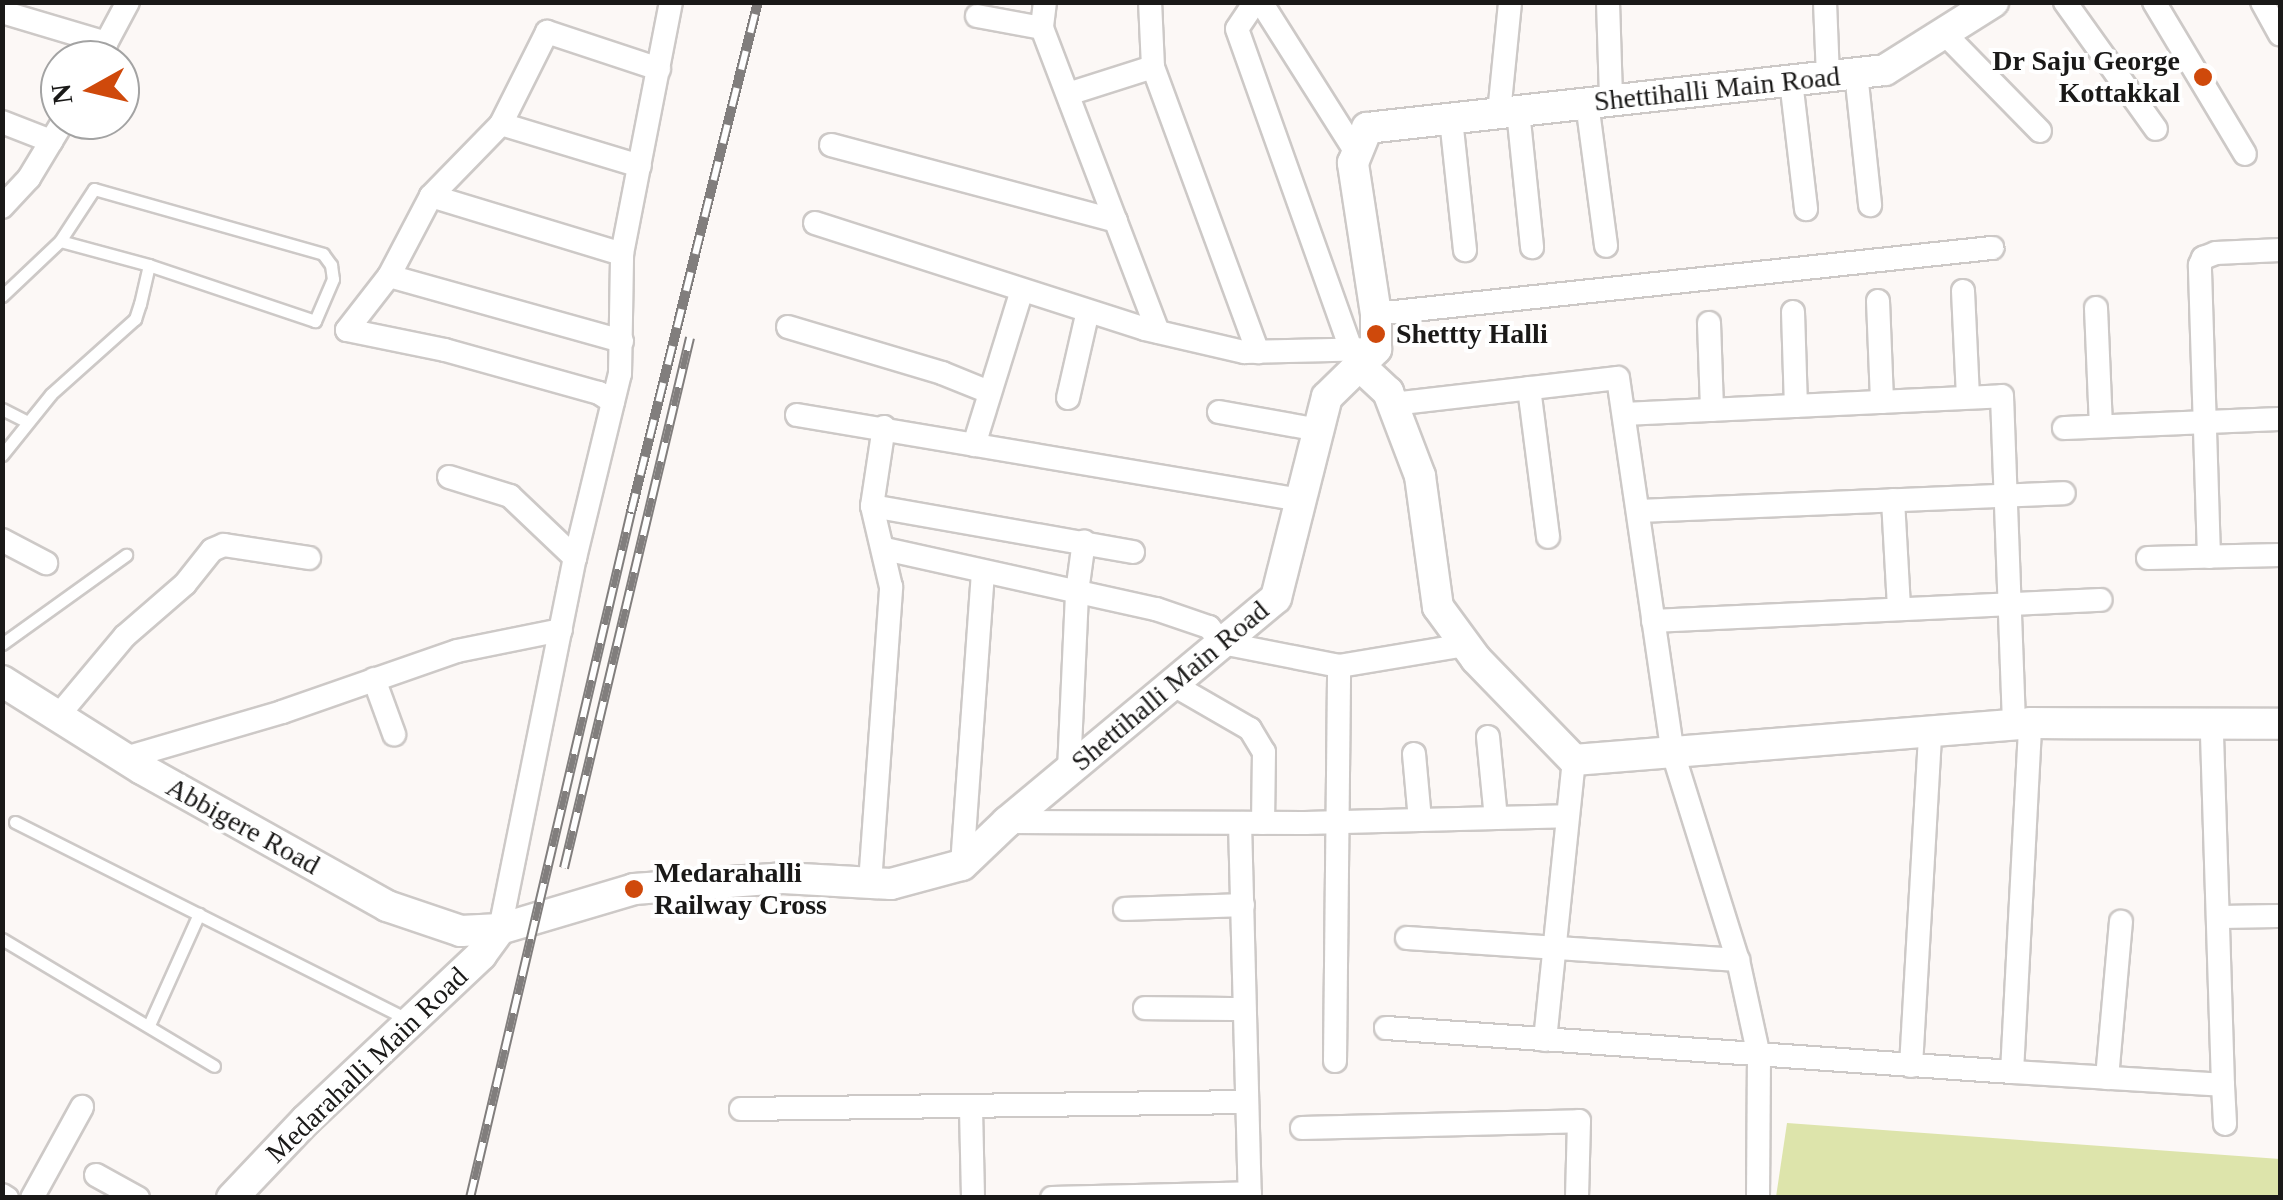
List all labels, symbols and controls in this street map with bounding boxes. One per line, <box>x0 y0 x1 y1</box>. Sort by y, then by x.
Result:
north arrow <box>40 40 140 140</box>
place label: Dr Saju George Kottakkal <box>1992 44 2180 110</box>
street label: Shettihalli Main Road <box>1592 59 1842 119</box>
marker: Dr Saju George Kottakkal <box>2190 64 2216 90</box>
text: N <box>45 82 79 106</box>
place label: Shettty Halli <box>1396 317 1548 351</box>
marker: Shettty Halli <box>1365 323 1387 345</box>
street label: Shettihalli Main Road <box>1064 594 1276 778</box>
street label: Abbigere Road <box>160 770 326 882</box>
place label: Medarahalli Railway Cross <box>654 856 827 922</box>
marker: Medarahalli Railway Cross <box>623 878 645 900</box>
street label: Medarahalli Main Road <box>259 960 475 1170</box>

